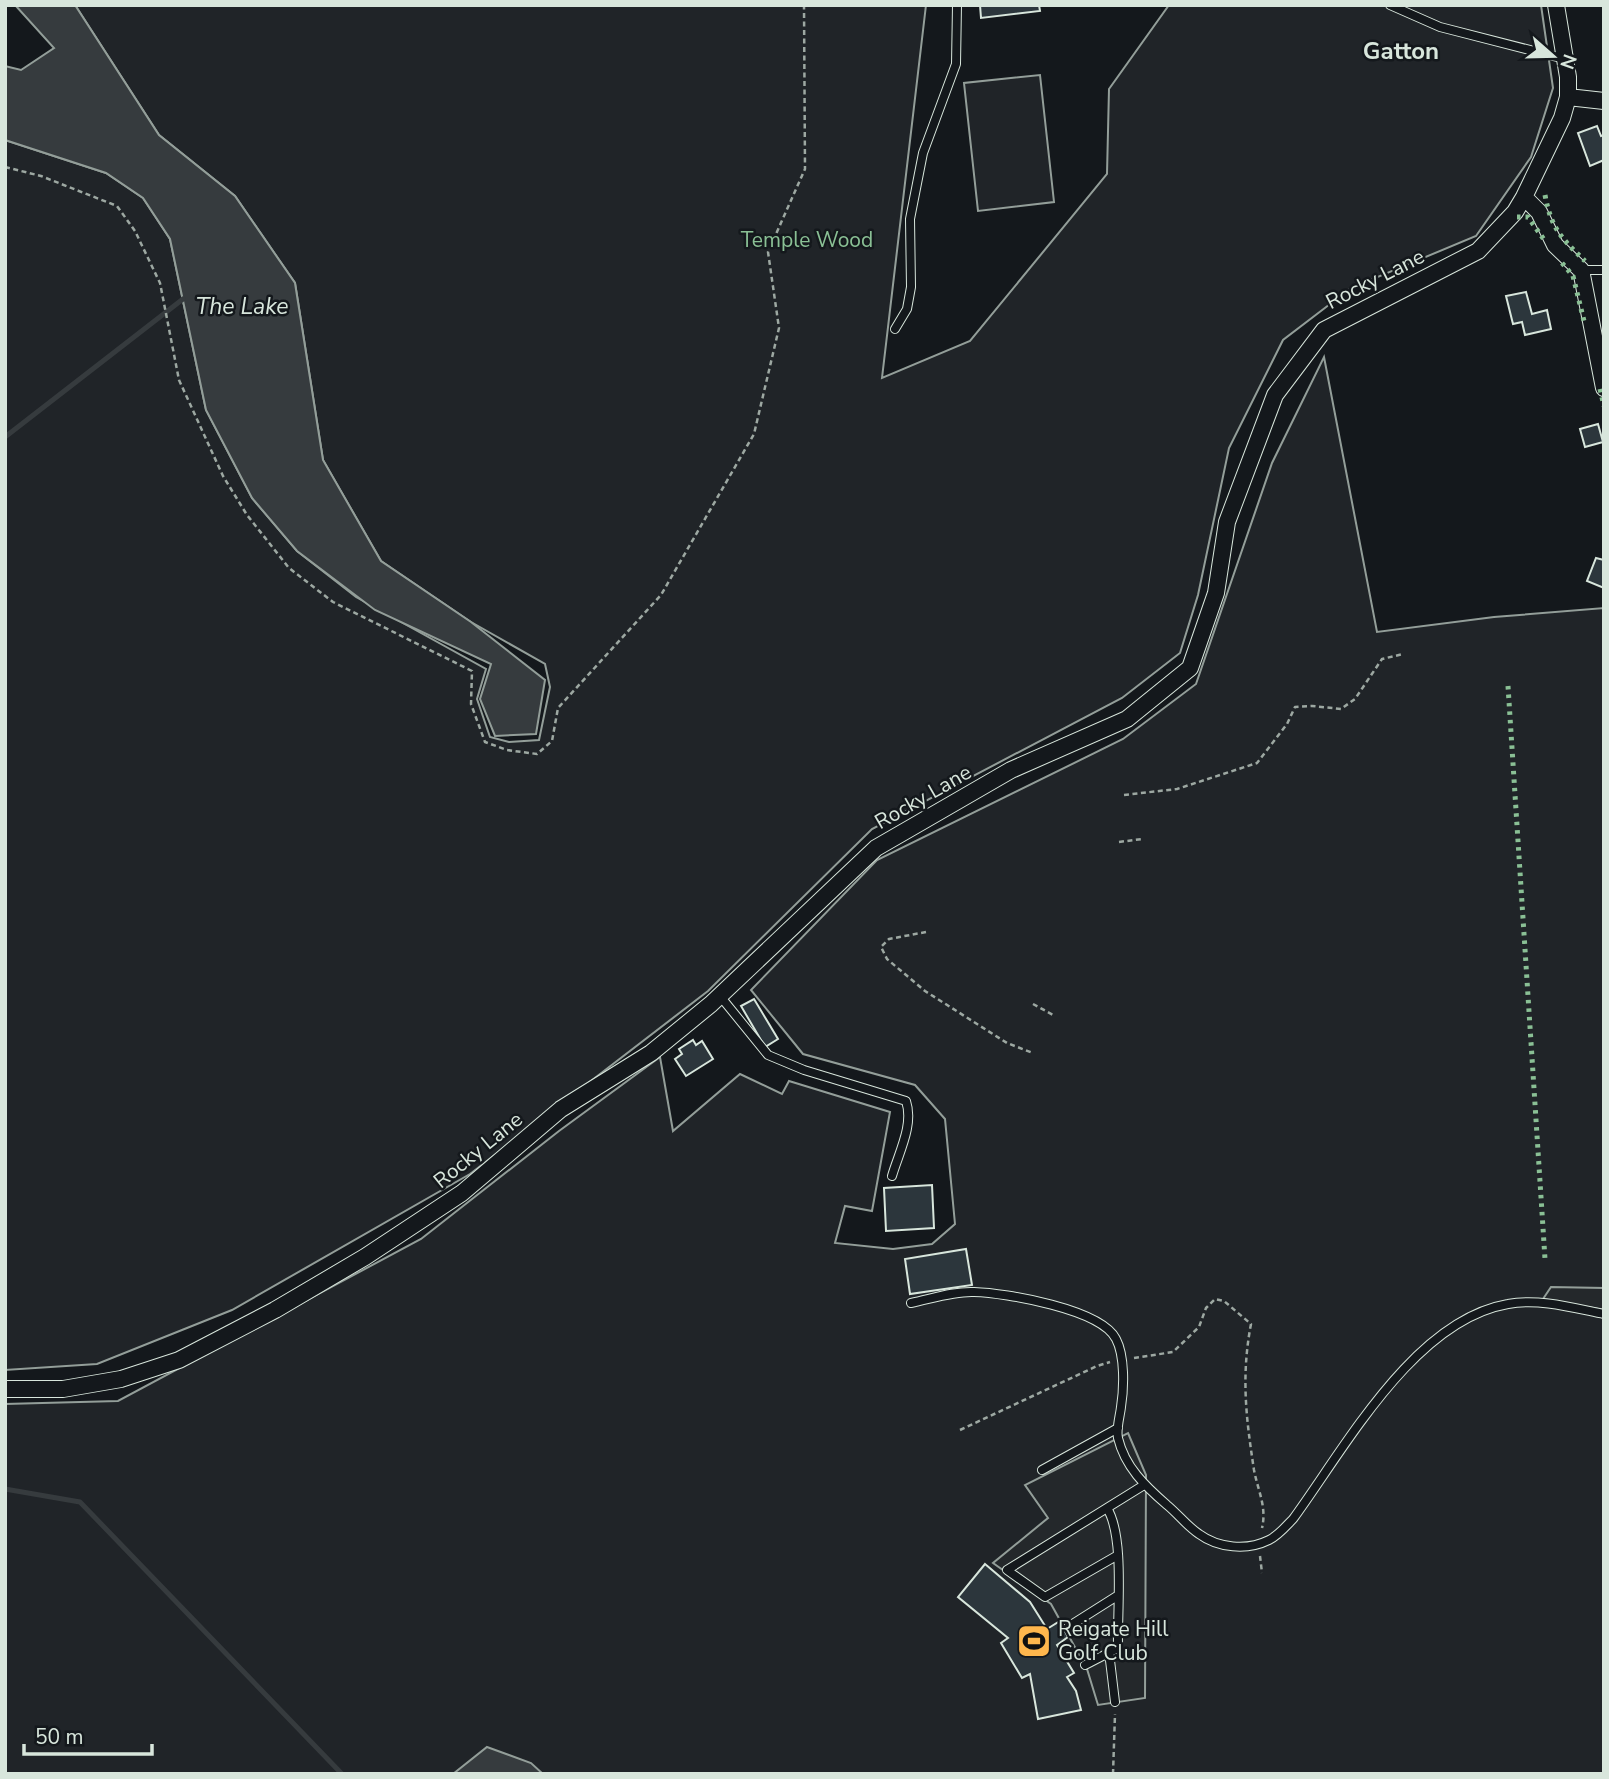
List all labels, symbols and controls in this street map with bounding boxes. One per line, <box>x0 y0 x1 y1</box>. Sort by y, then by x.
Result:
north arrow <box>1518 21 1588 91</box>
district label: Gatton <box>1363 35 1439 67</box>
text: N <box>1553 50 1583 73</box>
park label: Temple Wood <box>741 226 873 254</box>
street label: Rocky Lane <box>1321 242 1429 316</box>
water label: The Lake <box>195 291 289 322</box>
street label: Rocky Lane <box>870 758 976 836</box>
street label: Rocky Lane <box>428 1105 528 1195</box>
place label: Reigate Hill Golf Club <box>1058 1615 1169 1667</box>
sports icon: Reigate Hill Golf Club <box>1015 1622 1053 1660</box>
scale bar <box>24 1712 152 1756</box>
text: 50 m <box>35 1723 84 1751</box>

